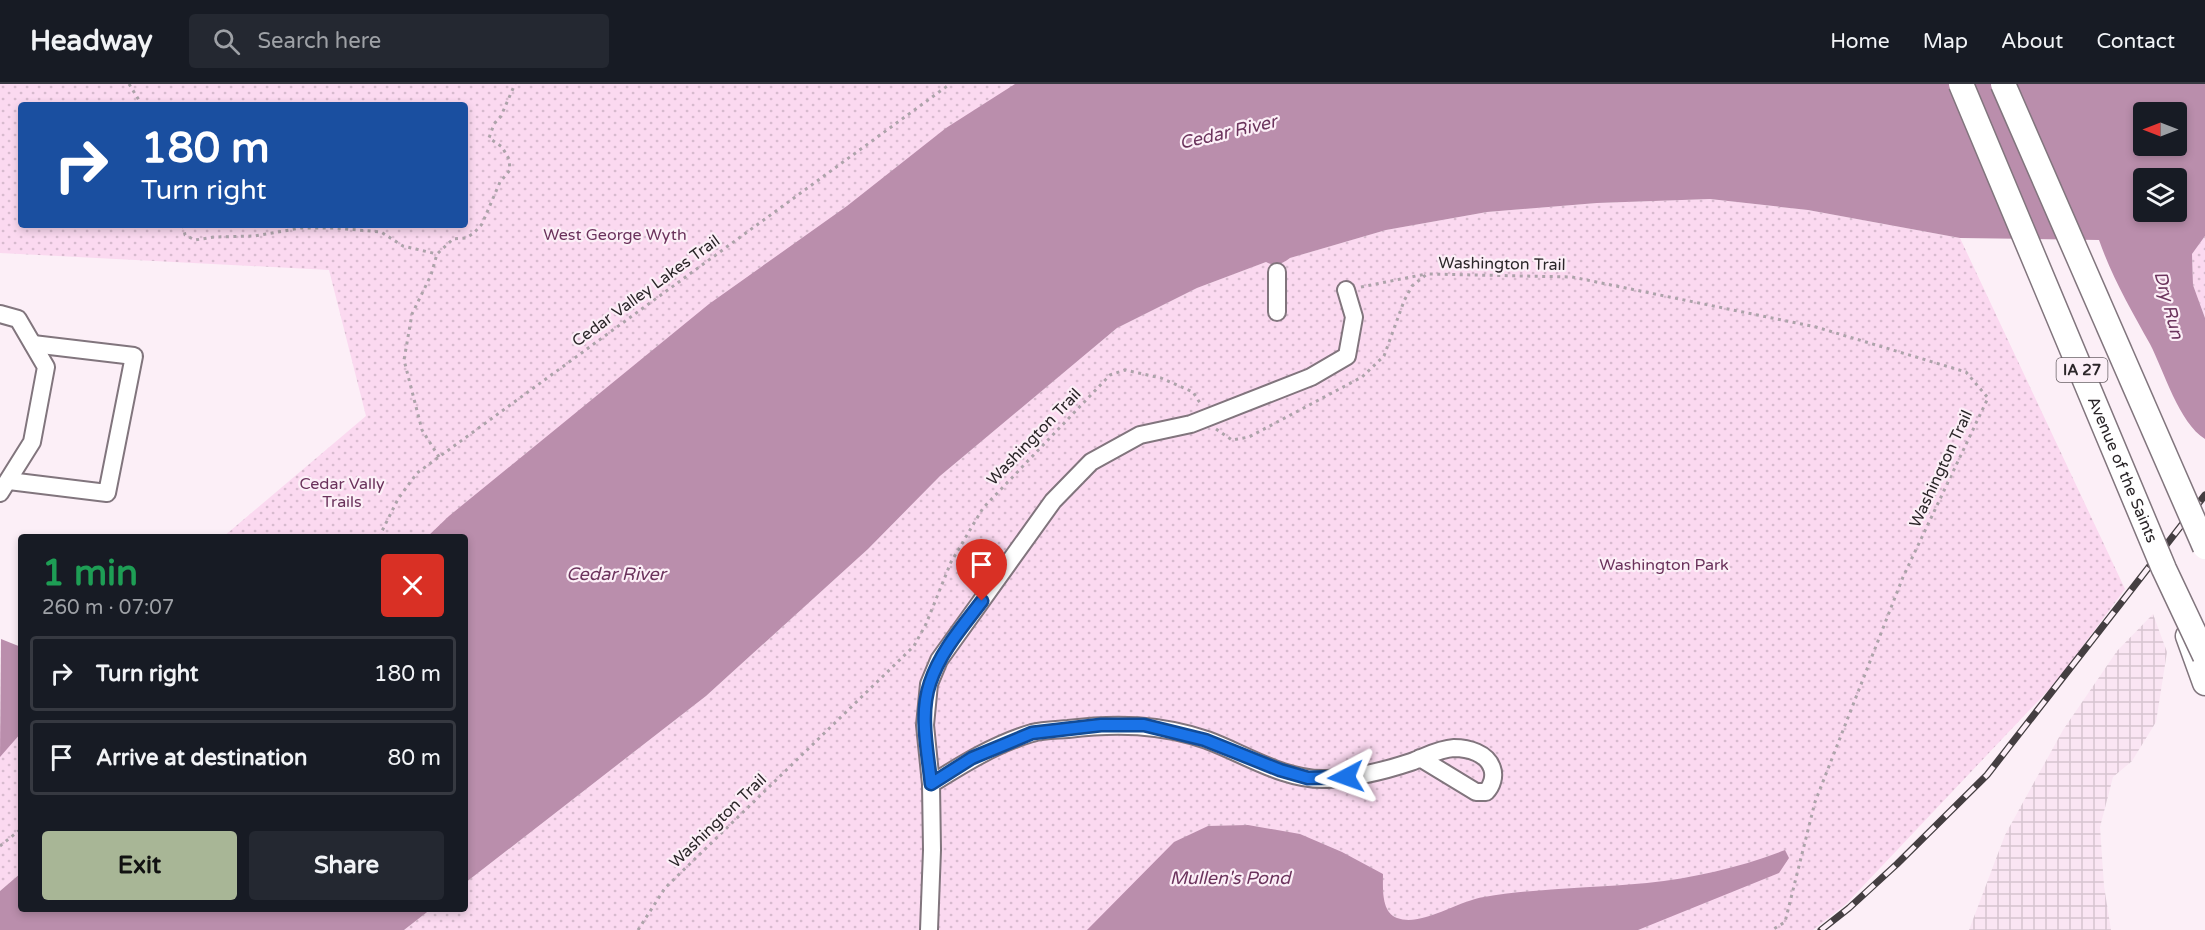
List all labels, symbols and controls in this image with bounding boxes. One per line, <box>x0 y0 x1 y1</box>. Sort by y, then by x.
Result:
search box <box>189 14 609 68</box>
text: Headway <box>30 24 153 58</box>
icon: search <box>210 25 243 58</box>
text: Search here <box>258 28 381 54</box>
text: Home <box>1830 29 1890 54</box>
text: Map <box>1923 29 1968 54</box>
text: About <box>2001 29 2063 54</box>
text: Contact <box>2096 29 2175 54</box>
north arrow <box>2133 102 2187 156</box>
map controls <box>2133 102 2187 222</box>
water label: Cedar River <box>1177 110 1281 154</box>
text: 180 m <box>141 123 270 174</box>
icon: right <box>42 126 120 204</box>
button: layers <box>2133 168 2187 222</box>
text: Turn right <box>141 174 267 207</box>
park label: West George Wyth <box>543 225 687 245</box>
street label: Cedar Valley Lakes Trail <box>568 231 724 351</box>
street label: Washington Trail <box>1438 253 1566 275</box>
water label: Dry Run <box>2149 269 2189 342</box>
road number: IA 27 <box>2056 358 2108 382</box>
street label: Washington Trail <box>983 384 1085 490</box>
street label: Avenue of the Saints <box>2083 393 2162 546</box>
street label: Washington Trail <box>1905 407 1977 531</box>
park label: Cedar Vally Trails <box>299 474 385 512</box>
pin <box>956 539 1007 601</box>
icon: arrive <box>965 548 998 581</box>
text: 1 min <box>42 552 138 595</box>
button: close <box>381 554 444 617</box>
park label: Washington Park <box>1599 555 1729 575</box>
water label: Cedar River <box>566 563 668 585</box>
text: 260 m · 07:07 <box>42 596 174 620</box>
icon: right <box>45 657 78 690</box>
text: Turn right <box>96 661 198 687</box>
text: 180 m <box>374 661 441 687</box>
icon: arrive <box>45 741 78 774</box>
text: Arrive at destination <box>96 745 307 771</box>
text: 80 m <box>387 745 441 771</box>
position arrow <box>1314 745 1378 809</box>
street label: Washington Trail <box>665 770 771 872</box>
button: Exit <box>42 831 237 900</box>
button: Share <box>249 831 444 900</box>
water label: Mullen's Pond <box>1170 867 1293 889</box>

